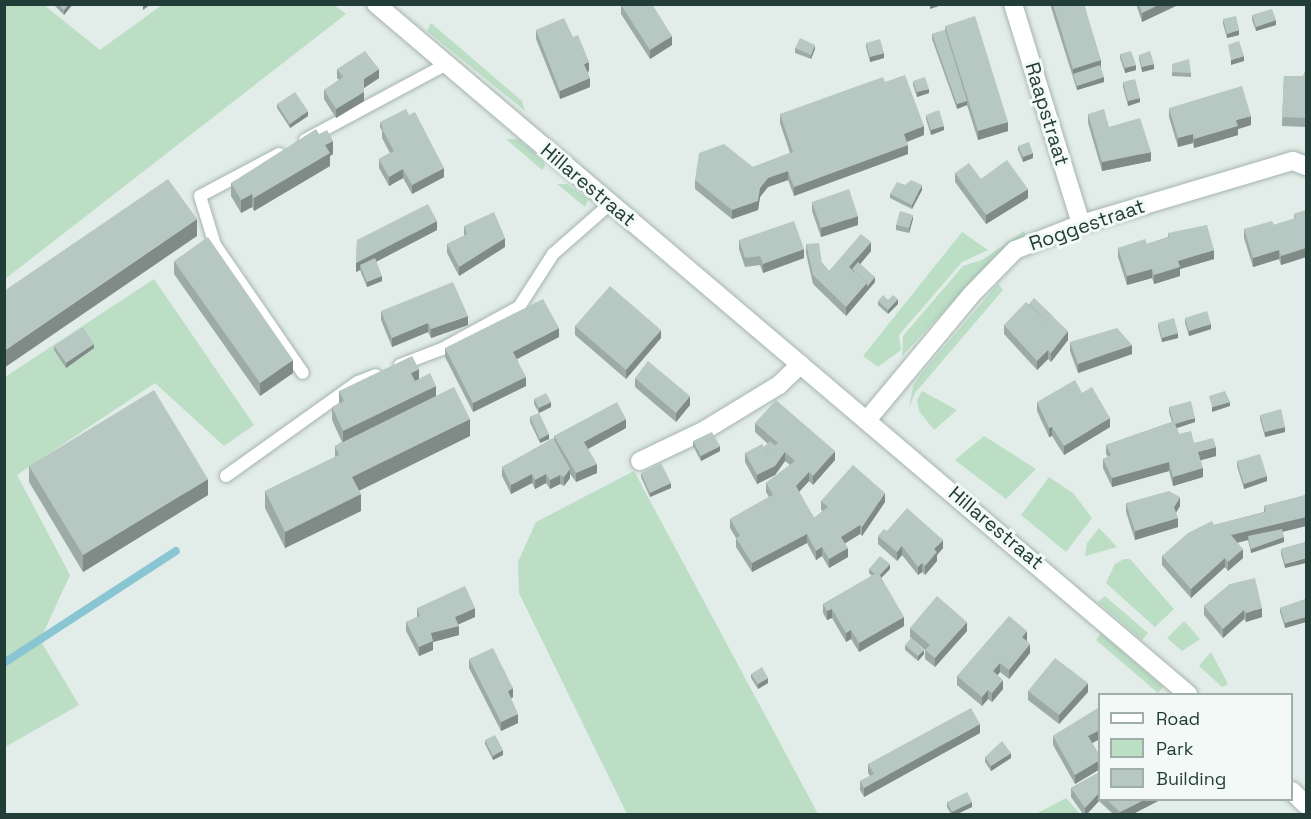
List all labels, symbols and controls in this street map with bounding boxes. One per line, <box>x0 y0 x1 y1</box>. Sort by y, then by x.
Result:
street label: Raapstraat <box>1020 59 1074 169</box>
street label: Hillarestraat <box>536 138 640 232</box>
street label: Roggestraat <box>1026 194 1148 256</box>
street label: Hillarestraat <box>944 481 1048 575</box>
legend <box>1098 693 1293 801</box>
text: Road <box>1156 707 1200 730</box>
text: Park <box>1156 737 1193 760</box>
text: Building <box>1156 767 1226 790</box>

